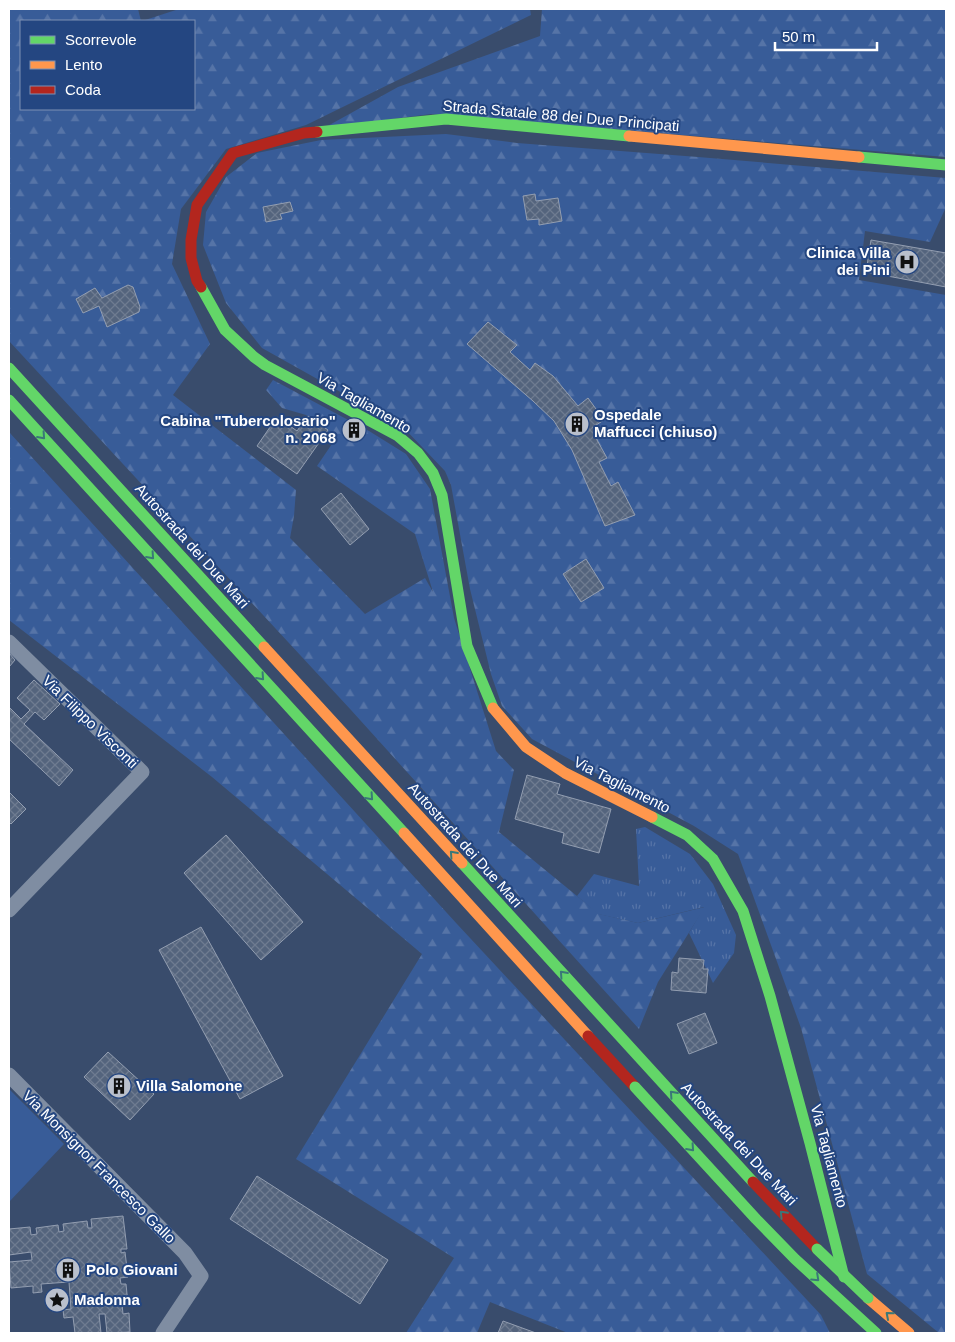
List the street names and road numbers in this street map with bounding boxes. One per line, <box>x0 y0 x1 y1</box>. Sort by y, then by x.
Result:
street label: Strada Statale 88 dei Due Principati <box>442 97 680 134</box>
street label: Via Tagliamento <box>314 369 414 436</box>
street label: Autostrada dei Due Mari <box>132 480 253 611</box>
street label: Via Filippo Visconti <box>39 672 142 772</box>
street label: Via Tagliamento <box>571 753 673 816</box>
street label: Autostrada dei Due Mari <box>405 779 526 910</box>
street label: Autostrada dei Due Mari <box>678 1079 801 1209</box>
street label: Via Monsignor Francesco Gallo <box>19 1087 179 1247</box>
street label: Via Tagliamento <box>808 1102 851 1209</box>

